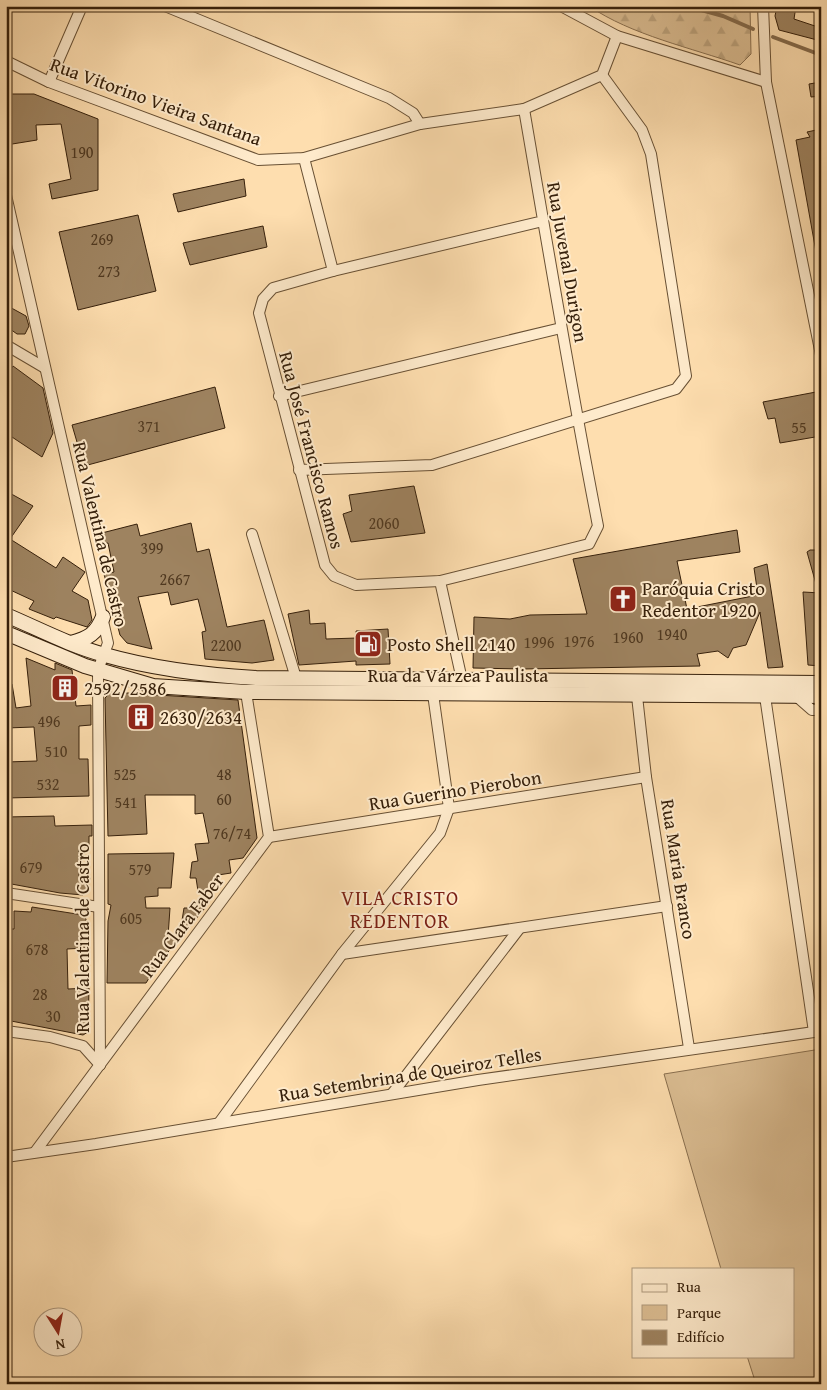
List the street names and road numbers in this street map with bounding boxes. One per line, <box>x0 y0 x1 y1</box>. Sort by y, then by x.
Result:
street label: Rua Vitorino Vieira Santana <box>46 50 266 152</box>
street label: Rua Juvenal Durigon <box>540 180 596 345</box>
street label: Rua José Francisco Ramos <box>272 348 352 552</box>
street label: Rua Valentina de Castro <box>66 439 136 629</box>
street label: Rua da Várzea Paulista <box>368 661 548 689</box>
street label: Rua Guerino Pierobon <box>367 762 544 817</box>
street label: Rua Maria Branco <box>654 797 704 941</box>
street label: Rua Valentina de Castro <box>68 843 96 1033</box>
street label: Rua Clara Faber <box>134 867 231 983</box>
street label: Rua Setembrina de Queiroz Telles <box>277 1039 543 1109</box>

